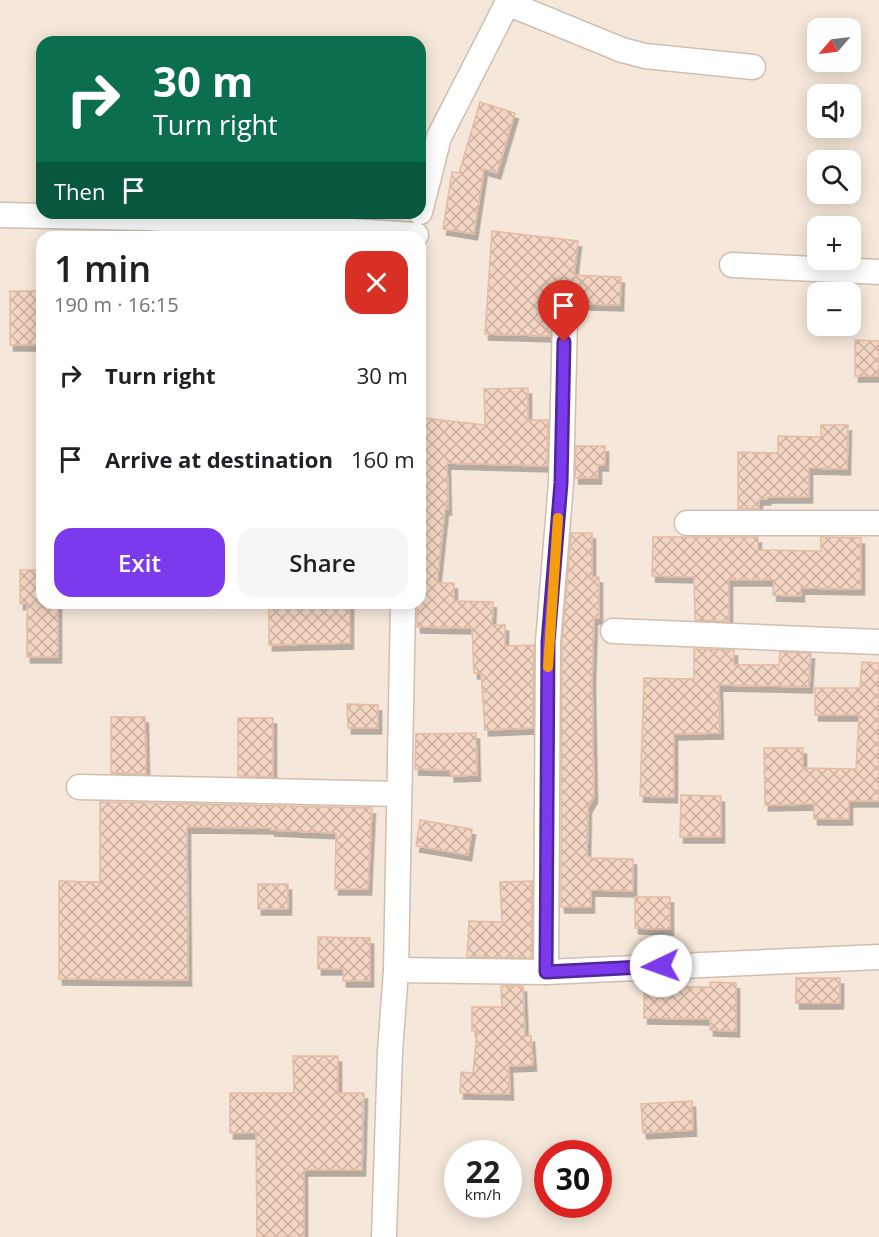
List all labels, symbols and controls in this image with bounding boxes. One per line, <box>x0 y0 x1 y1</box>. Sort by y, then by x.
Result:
north arrow <box>807 18 861 72</box>
map controls <box>807 18 861 336</box>
text: 30 m <box>153 52 253 109</box>
icon: right <box>54 60 132 138</box>
button: sound <box>807 84 861 138</box>
text: Turn right <box>153 106 278 143</box>
button: search <box>807 150 861 204</box>
icon: arrive <box>117 174 150 207</box>
text: Then <box>54 176 105 206</box>
button: + <box>807 216 861 270</box>
text: 1 min <box>54 244 151 293</box>
button: close <box>345 251 408 314</box>
pin <box>538 280 589 342</box>
button: − <box>807 282 861 336</box>
icon: arrive <box>547 289 580 322</box>
text: 190 m · 16:15 <box>54 291 179 318</box>
icon: right <box>54 359 87 392</box>
text: Turn right <box>105 360 216 390</box>
text: 30 m <box>357 360 408 390</box>
icon: arrive <box>54 443 87 476</box>
text: Arrive at destination <box>105 444 333 474</box>
text: 160 m <box>351 444 415 474</box>
button: Exit <box>54 528 225 597</box>
button: Share <box>237 528 408 597</box>
position arrow <box>629 934 693 998</box>
speed limit sign: 30 <box>534 1140 612 1218</box>
text: 22 <box>466 1151 500 1192</box>
text: km/h <box>465 1184 501 1204</box>

